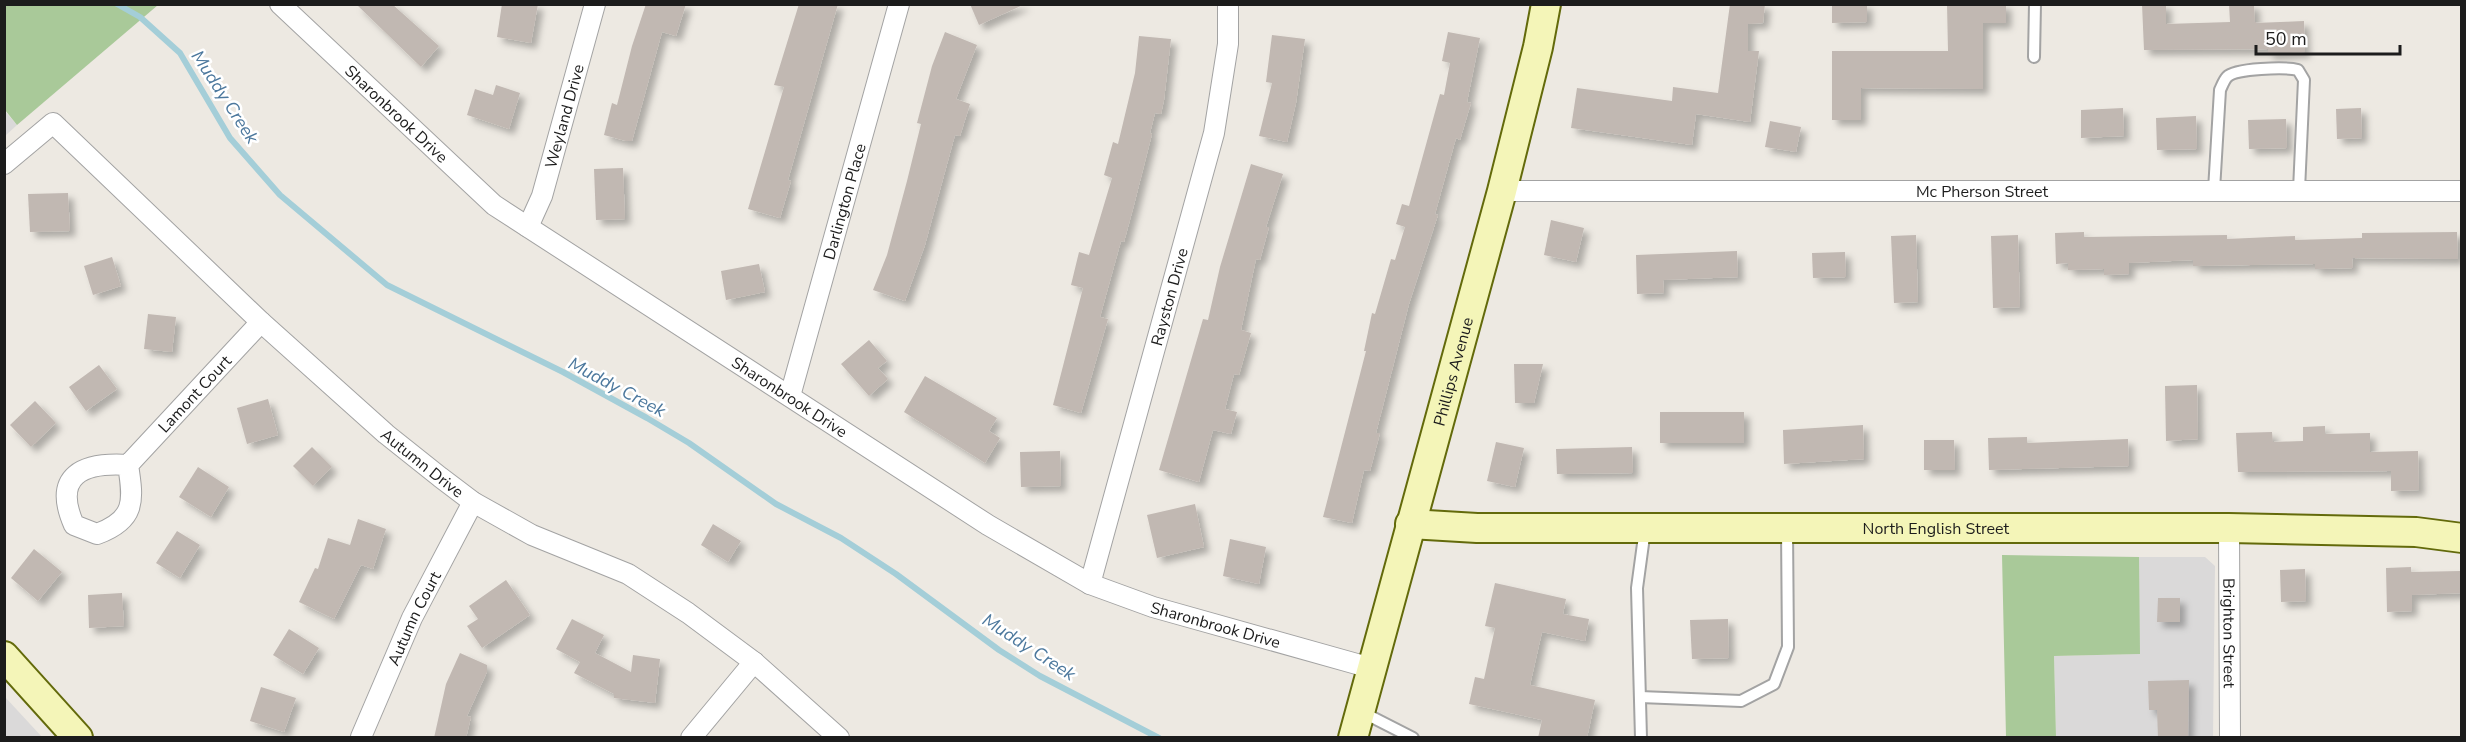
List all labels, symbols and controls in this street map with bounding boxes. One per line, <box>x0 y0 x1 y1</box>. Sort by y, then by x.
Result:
scale bar <box>2256 18 2400 56</box>
text: 50 m <box>2265 27 2307 51</box>
water label: Muddy Creek <box>186 46 265 149</box>
street label: Sharonbrook Drive <box>340 60 452 168</box>
street label: Weyland Drive <box>540 62 590 171</box>
street label: Darlington Place <box>818 141 872 262</box>
street label: Mc Pherson Street <box>1916 181 2048 203</box>
street label: Rayston Drive <box>1146 246 1194 348</box>
street label: Phillips Avenue <box>1429 315 1479 428</box>
street label: Lamont Court <box>153 350 237 438</box>
water label: Muddy Creek <box>564 351 671 423</box>
street label: Sharonbrook Drive <box>727 352 851 443</box>
street label: Autumn Drive <box>376 424 468 503</box>
street label: North English Street <box>1863 518 2010 540</box>
street label: Autumn Court <box>383 567 447 669</box>
street label: Brighton Street <box>2217 578 2240 689</box>
street label: Sharonbrook Drive <box>1148 597 1283 654</box>
water label: Muddy Creek <box>978 608 1081 687</box>

